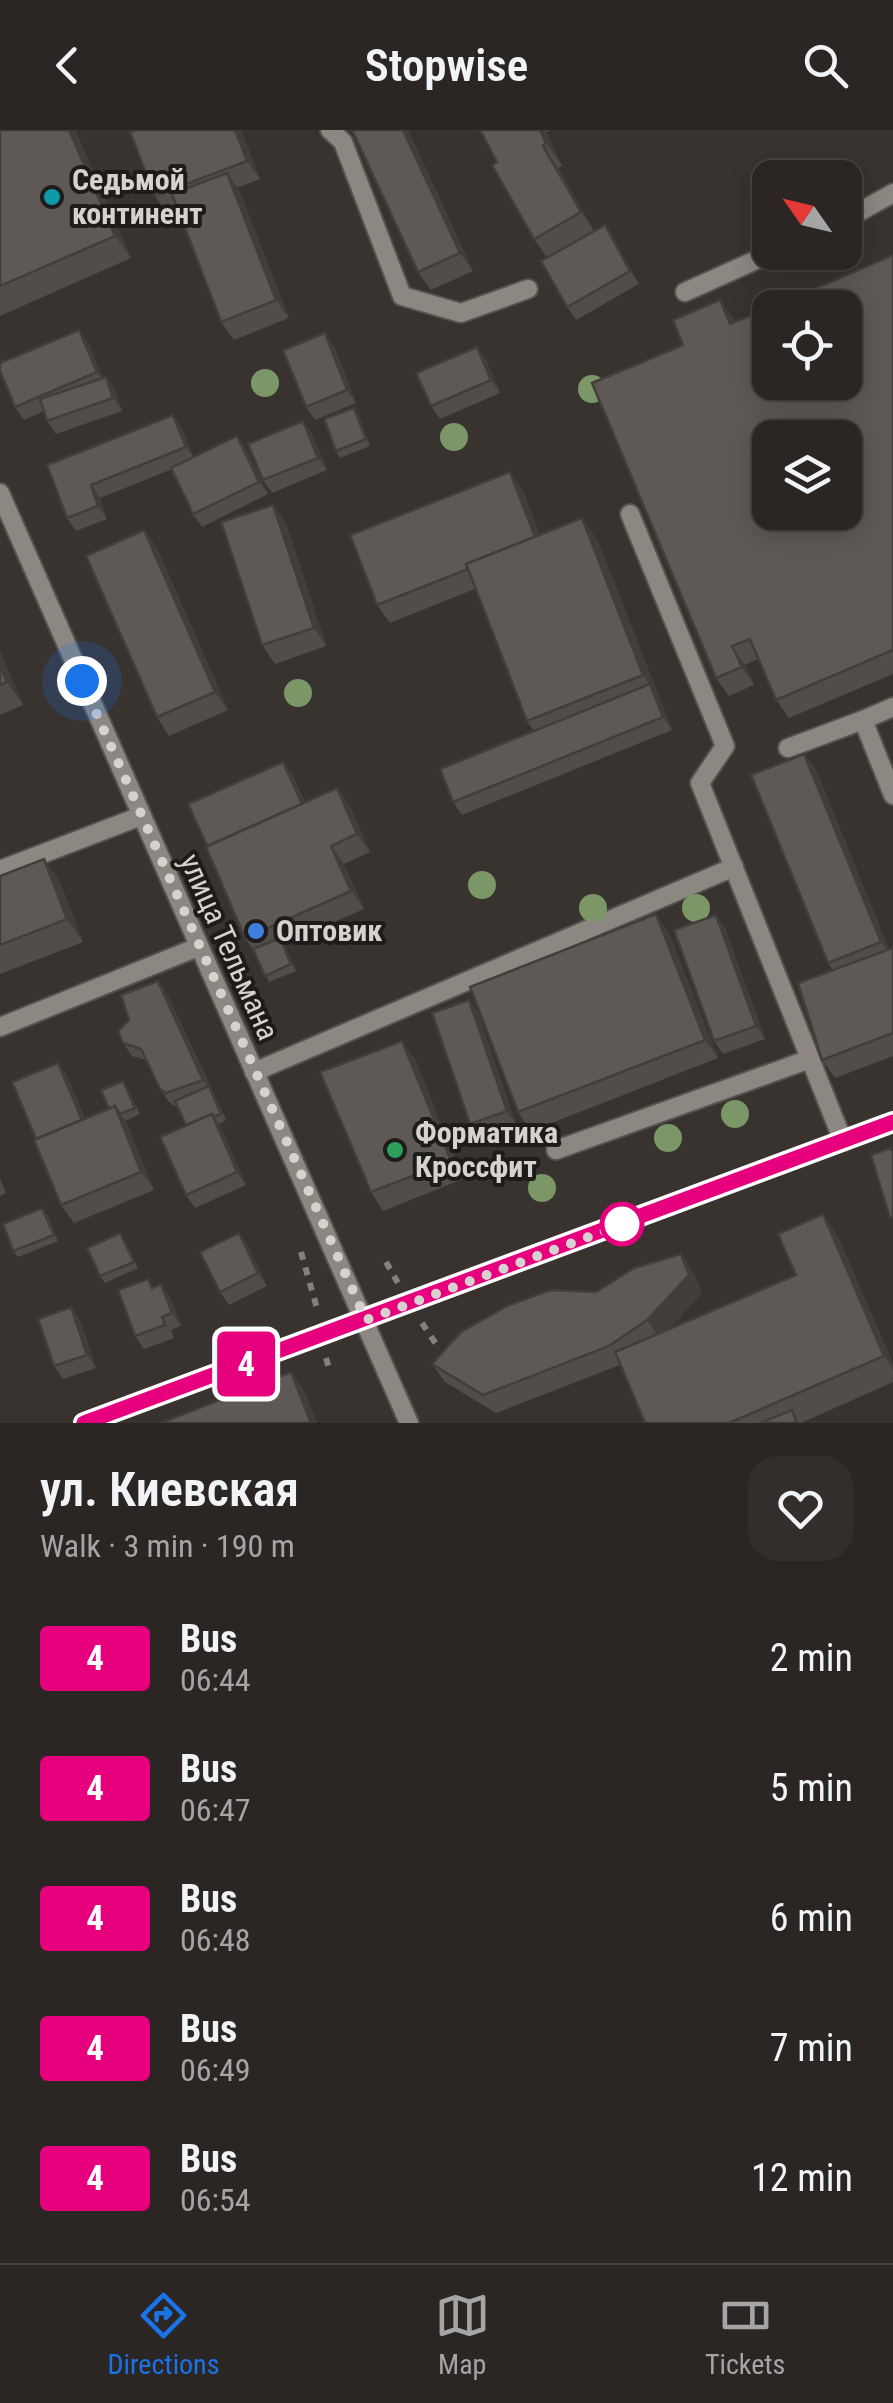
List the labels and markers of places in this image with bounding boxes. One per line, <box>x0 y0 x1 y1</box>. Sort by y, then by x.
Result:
place label: Седьмой континент <box>72 162 203 231</box>
marker: Седьмой континент <box>41 186 63 208</box>
place label: Оптовик <box>276 913 382 948</box>
marker: Оптовик <box>245 920 267 942</box>
place label: Форматика Кроссфит <box>415 1115 558 1184</box>
marker: Форматика Кроссфит <box>384 1139 406 1161</box>
unlabelled marker <box>601 1203 643 1245</box>

